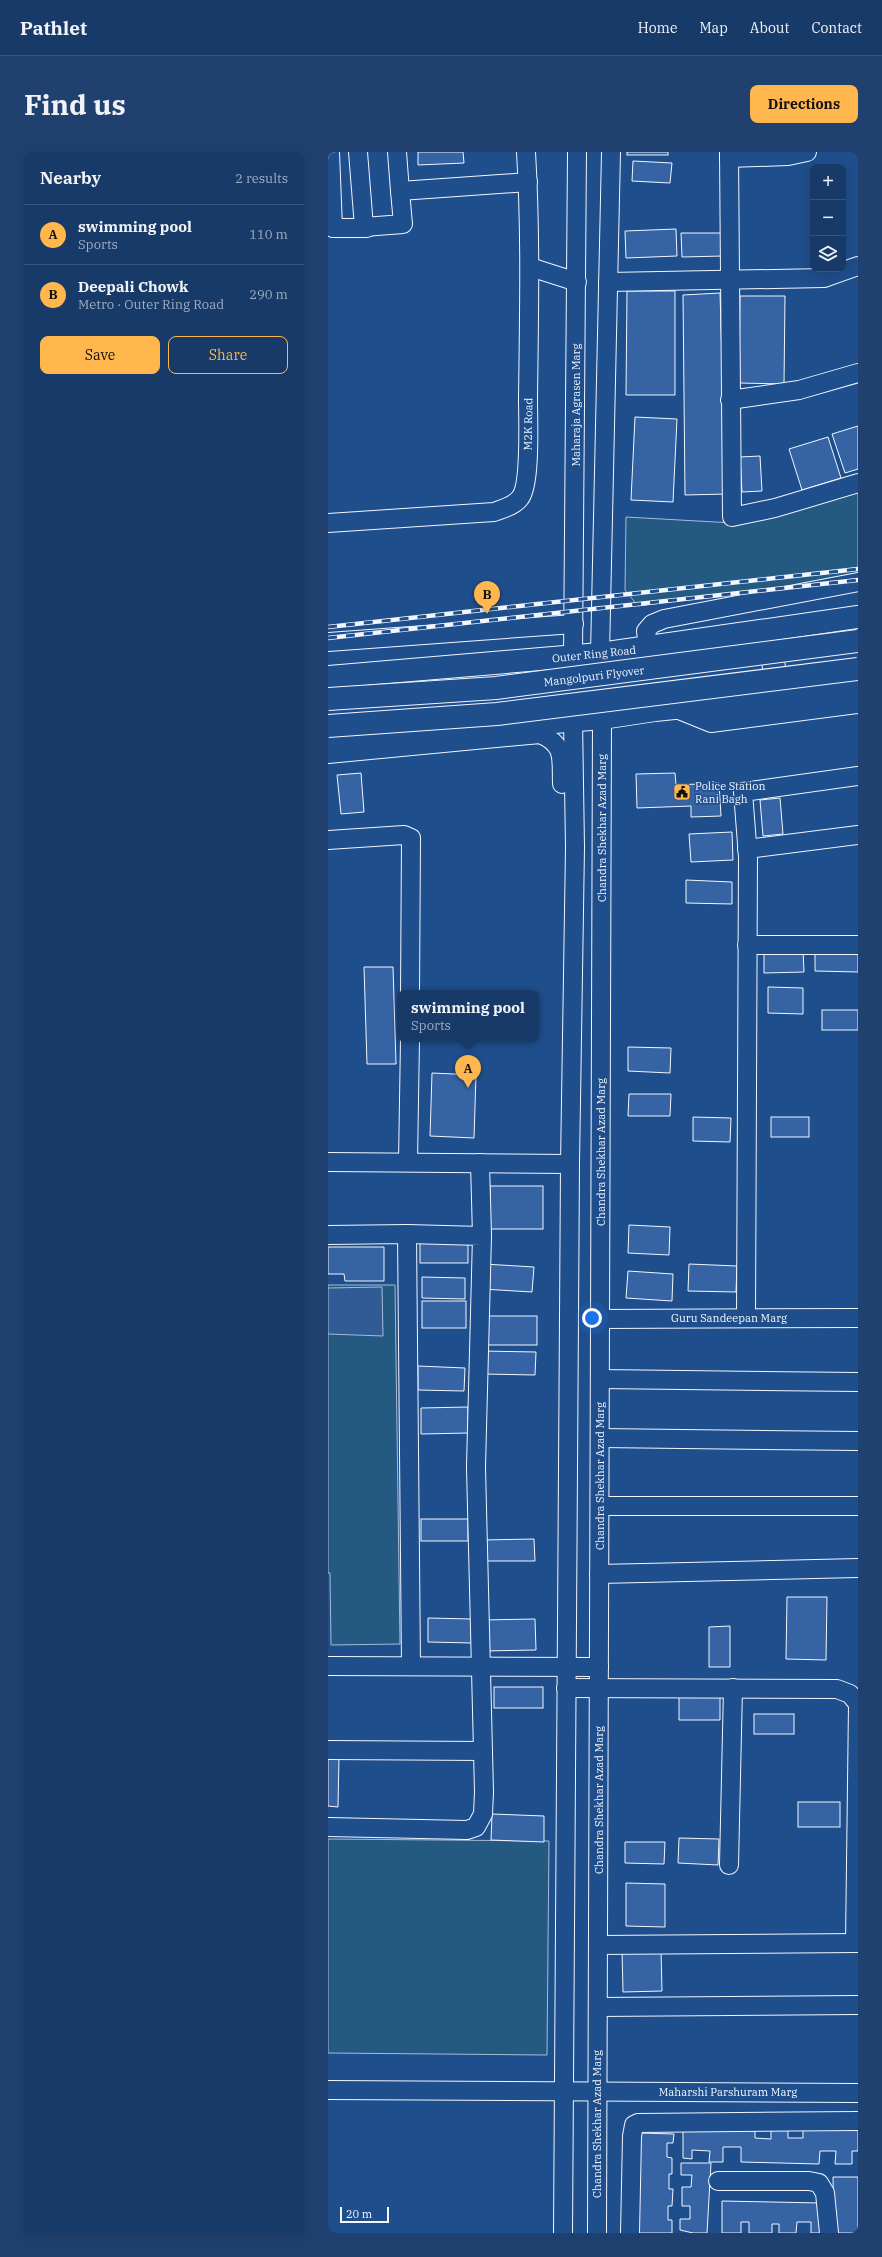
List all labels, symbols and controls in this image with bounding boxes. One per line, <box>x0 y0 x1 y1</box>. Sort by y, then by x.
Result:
text: Pathlet <box>20 16 87 40</box>
text: Home <box>638 19 677 37</box>
text: Map <box>699 19 728 37</box>
text: About <box>750 19 789 37</box>
text: Contact <box>811 19 862 37</box>
button: Directions <box>750 85 858 123</box>
text: Find us <box>24 86 126 123</box>
map controls <box>810 164 846 272</box>
button: + <box>810 164 846 200</box>
text: Nearby <box>40 167 101 189</box>
text: 2 results <box>235 170 288 187</box>
button: − <box>810 200 846 236</box>
text: swimming pool <box>78 217 192 236</box>
text: A <box>48 226 58 243</box>
text: 110 m <box>249 226 288 243</box>
text: Sports <box>78 236 118 253</box>
button: layers <box>810 236 846 272</box>
text: Deepali Chowk <box>78 277 188 296</box>
text: B <box>48 286 58 303</box>
text: 290 m <box>249 286 288 303</box>
text: Metro · Outer Ring Road <box>78 296 224 313</box>
button: Save <box>40 336 160 374</box>
button: Share <box>168 336 288 374</box>
street label: Maharaja Agrasen Marg <box>569 344 583 466</box>
street label: M2K Road <box>521 397 535 451</box>
pin: B <box>474 581 500 614</box>
street label: Outer Ring Road <box>551 643 637 665</box>
street label: Mangolpuri Flyover <box>543 663 645 689</box>
street label: Chandra Shekhar Azad Marg <box>595 754 609 902</box>
place label: Police Station Rani Bagh <box>695 779 765 806</box>
public building icon: Police Station Rani Bagh <box>672 782 692 802</box>
popup <box>397 990 539 1042</box>
text: swimming pool <box>411 998 525 1017</box>
text: Sports <box>411 1017 451 1034</box>
pin: A <box>455 1055 481 1088</box>
street label: Chandra Shekhar Azad Marg <box>594 1078 608 1226</box>
your location <box>582 1308 602 1328</box>
street label: Guru Sandeepan Marg <box>671 1311 787 1325</box>
street label: Chandra Shekhar Azad Marg <box>593 1402 607 1550</box>
street label: Chandra Shekhar Azad Marg <box>592 1726 606 1874</box>
street label: Chandra Shekhar Azad Marg <box>590 2050 604 2198</box>
street label: Maharshi Parshuram Marg <box>659 2085 797 2099</box>
scale bar <box>340 2205 389 2224</box>
text: 20 m <box>346 2207 372 2221</box>

